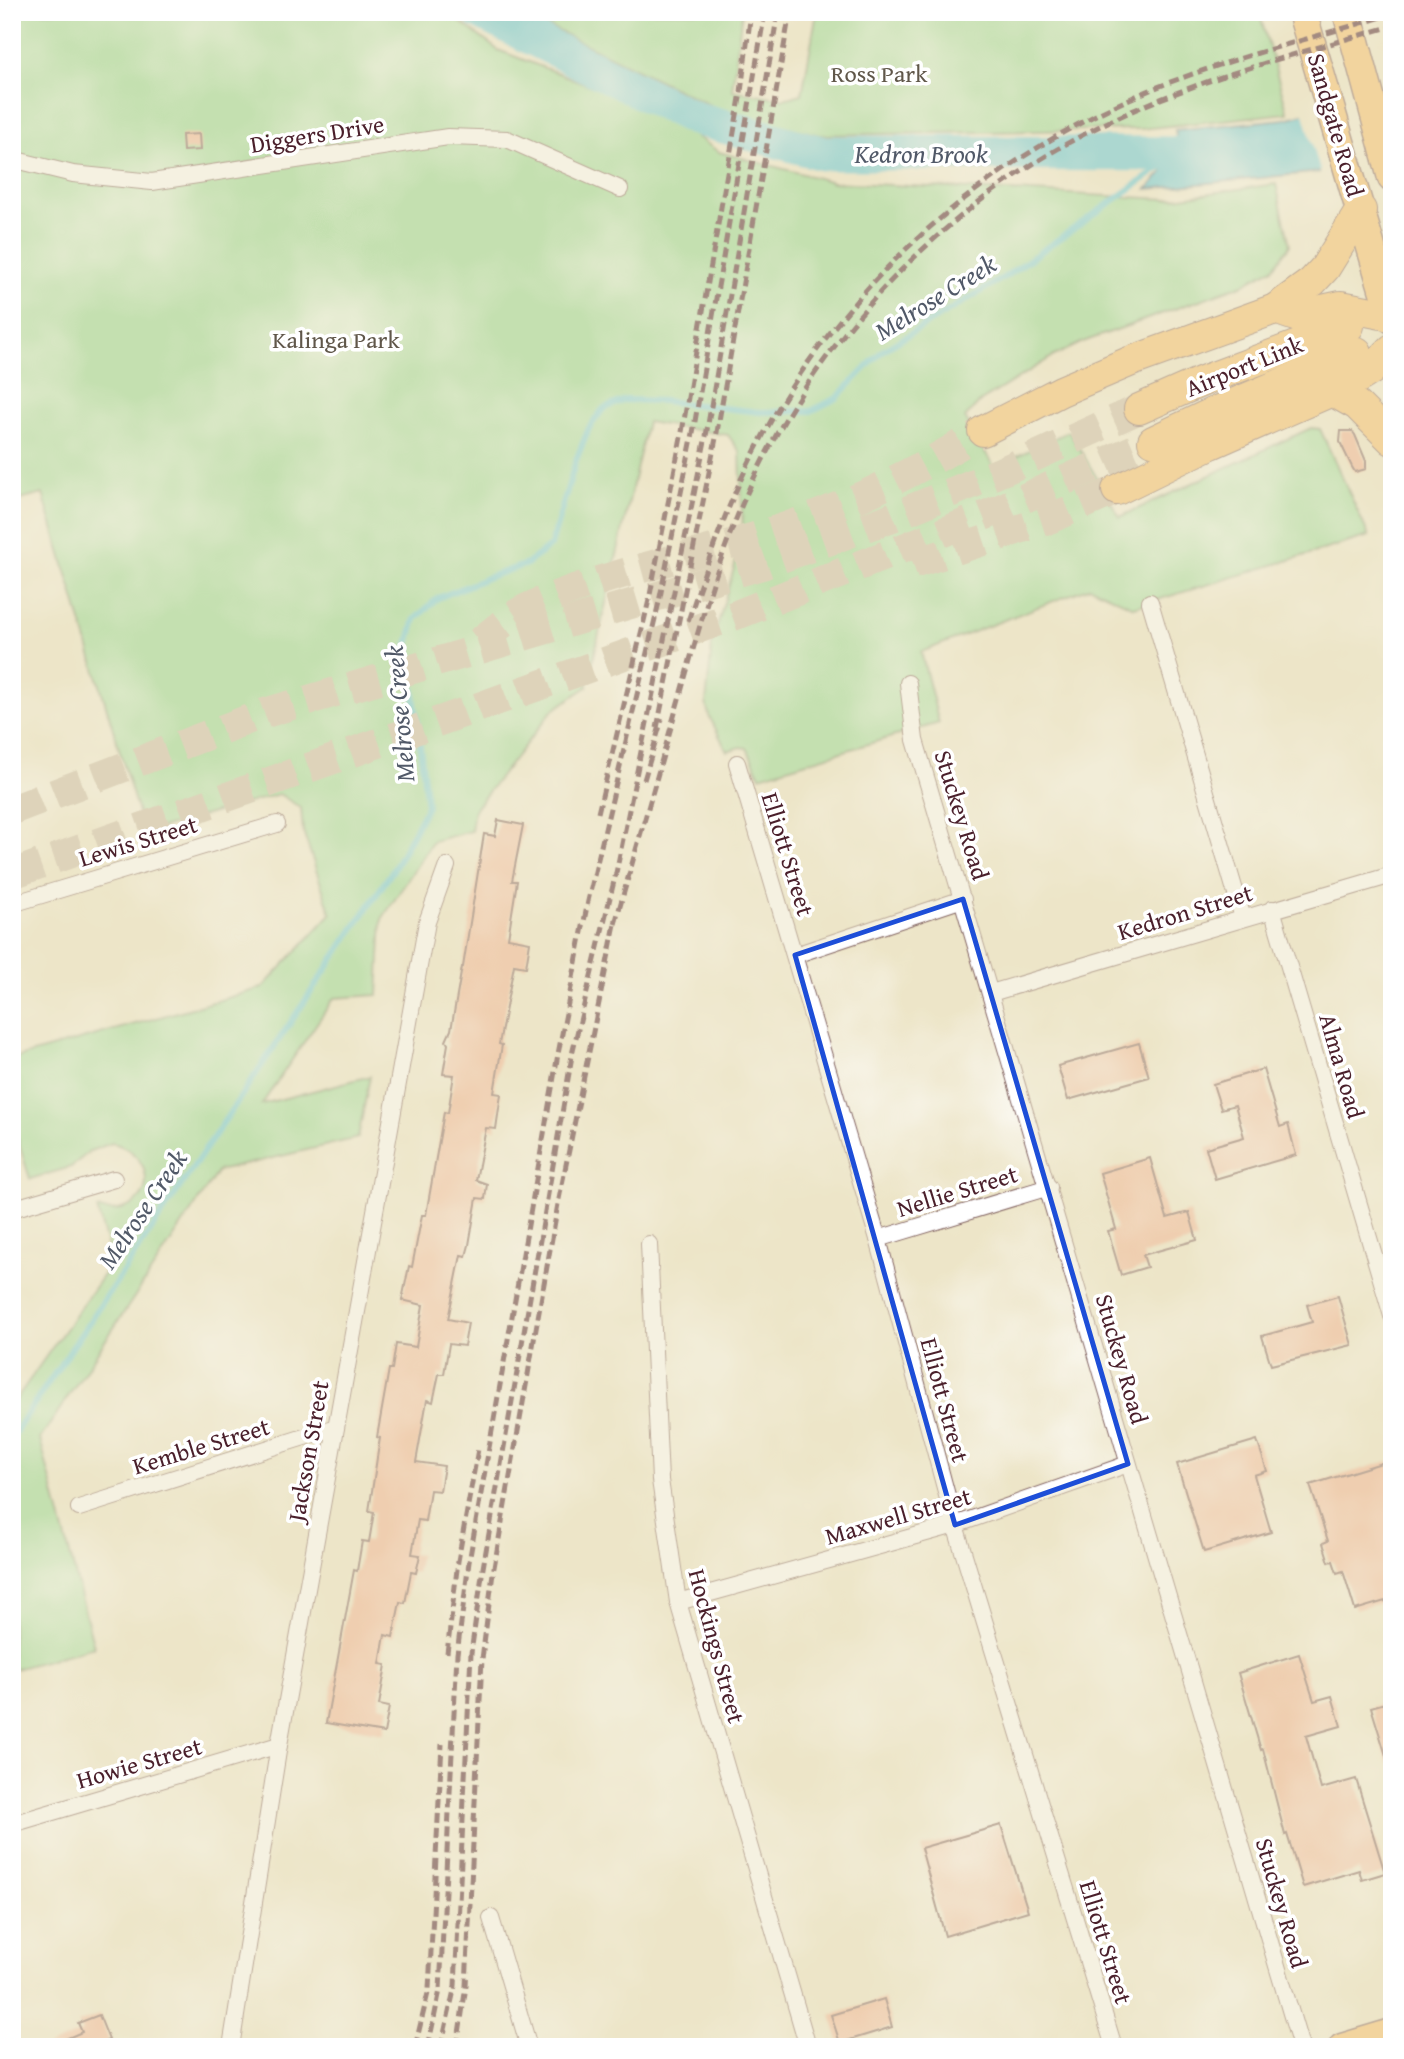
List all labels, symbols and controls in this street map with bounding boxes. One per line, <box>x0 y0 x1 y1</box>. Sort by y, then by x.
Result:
street label: Sandgate Road <box>1299 49 1373 201</box>
park label: Ross Park <box>831 56 928 91</box>
street label: Diggers Drive <box>248 106 386 162</box>
water label: Kedron Brook <box>853 134 988 173</box>
water label: Melrose Creek <box>867 244 1003 350</box>
park label: Kalinga Park <box>272 322 401 357</box>
street label: Airport Link <box>1180 326 1309 405</box>
water label: Melrose Creek <box>374 644 424 784</box>
street label: Stuckey Road <box>926 746 998 884</box>
street label: Elliott Street <box>753 788 824 921</box>
street label: Lewis Street <box>74 806 202 876</box>
street label: Kedron Street <box>1113 875 1257 949</box>
street label: Alma Road <box>1310 1009 1374 1123</box>
water label: Melrose Creek <box>88 1141 196 1277</box>
street label: Nellie Street <box>892 1156 1022 1226</box>
street label: Stuckey Road <box>1087 1290 1157 1428</box>
street label: Elliott Street <box>912 1334 979 1467</box>
street label: Jackson Street <box>278 1377 338 1527</box>
street label: Kemble Street <box>128 1408 274 1483</box>
street label: Maxwell Street <box>821 1478 976 1554</box>
street label: Hockings Street <box>680 1565 755 1727</box>
street label: Howie Street <box>72 1728 206 1798</box>
street label: Stuckey Road <box>1247 1834 1317 1972</box>
street label: Elliott Street <box>1071 1876 1142 2009</box>

